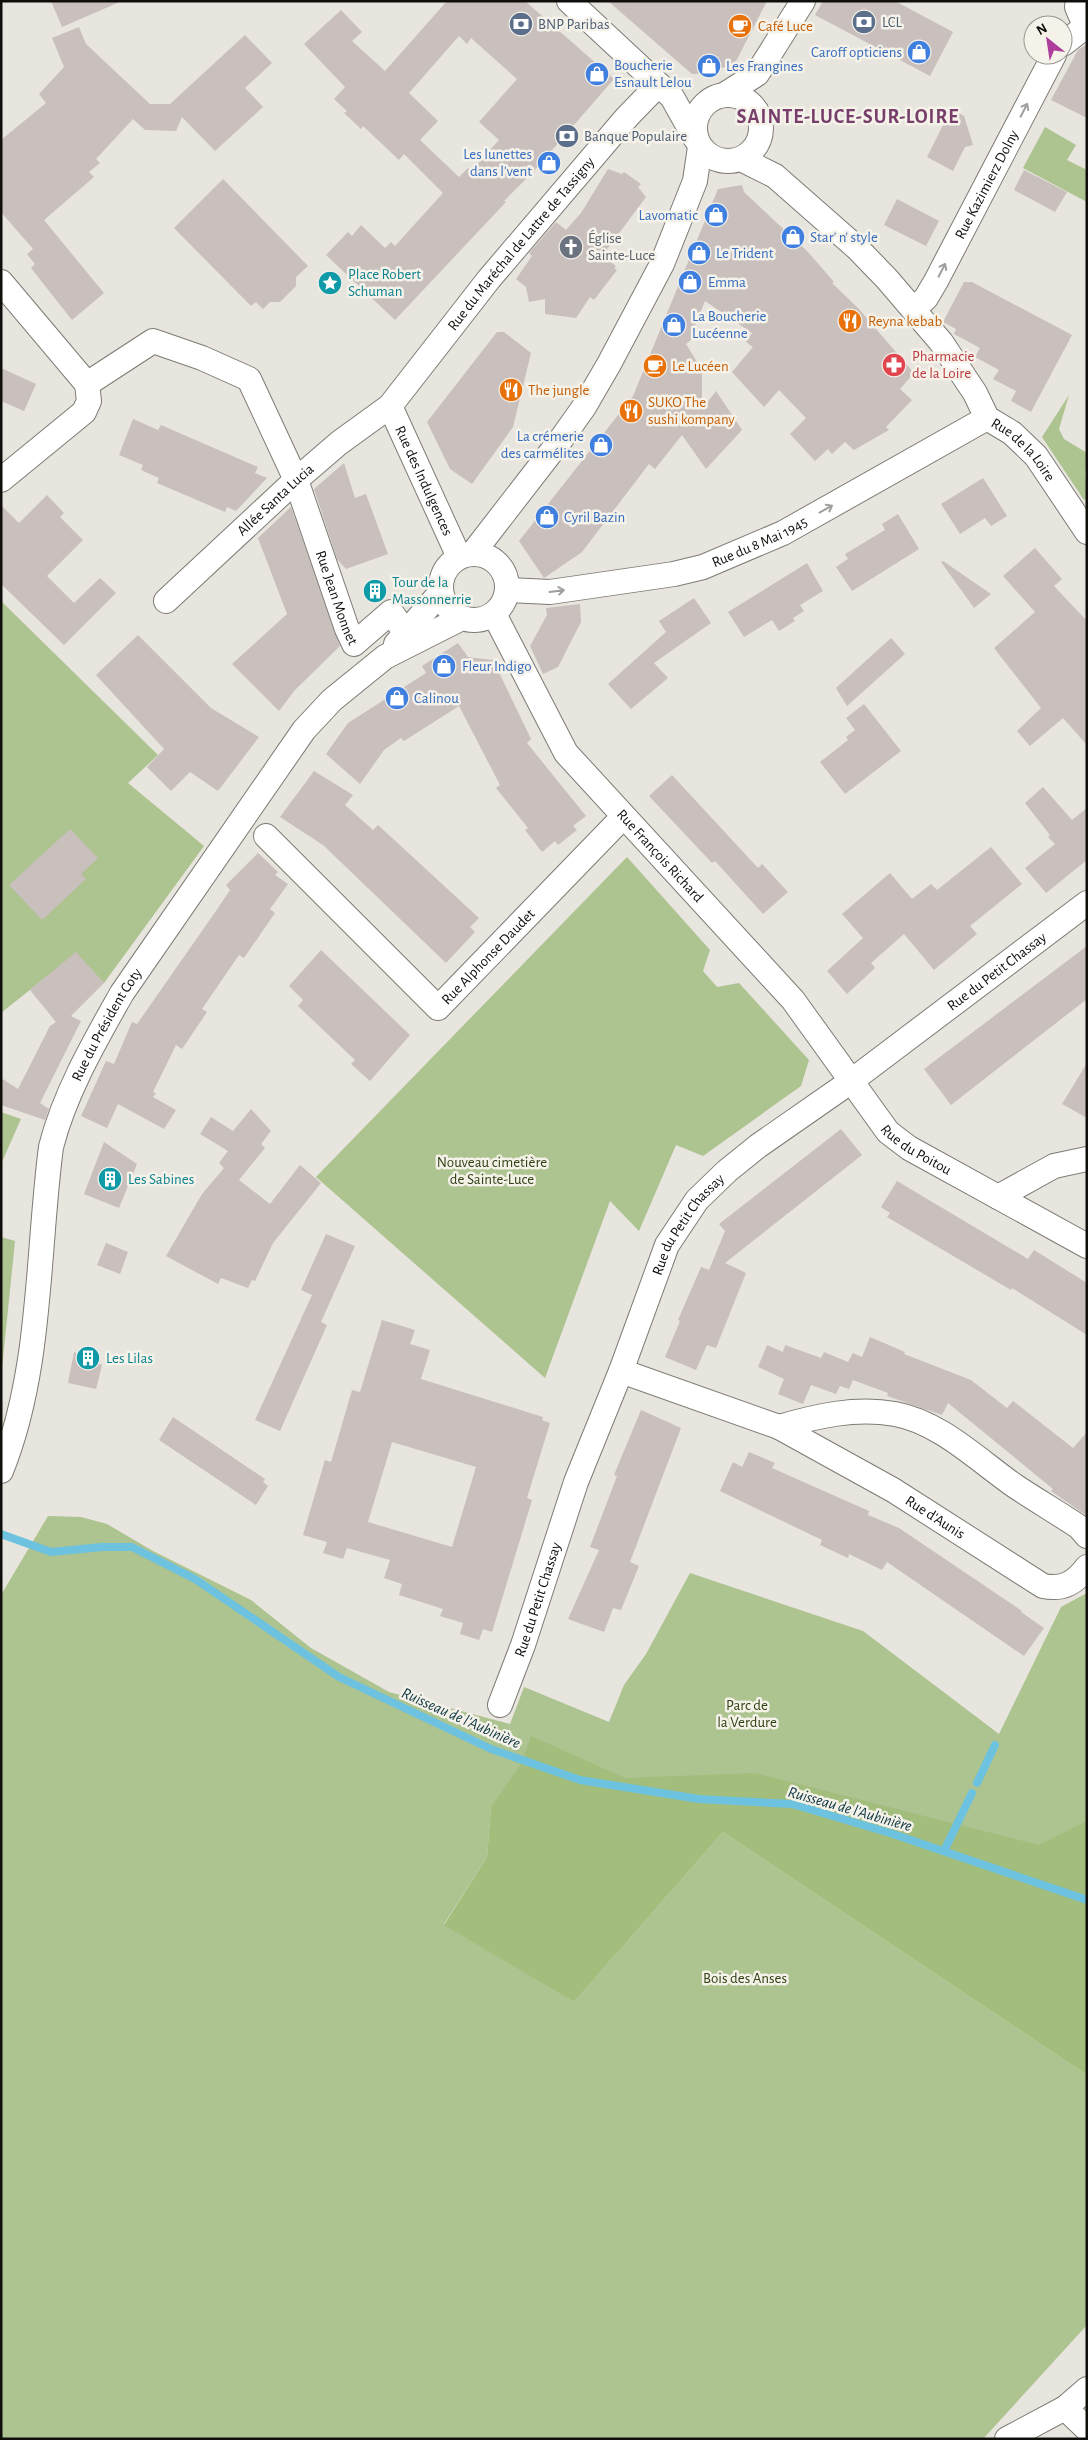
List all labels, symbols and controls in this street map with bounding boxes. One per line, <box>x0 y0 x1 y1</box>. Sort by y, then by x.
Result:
bank icon: LCL <box>851 9 877 35</box>
bank icon: BNP Paribas <box>508 11 534 37</box>
cafe icon: Café Luce <box>727 13 753 39</box>
place label: LCL <box>882 15 903 30</box>
north arrow <box>1023 15 1073 65</box>
place label: BNP Paribas <box>538 17 609 32</box>
place label: Café Luce <box>758 19 813 34</box>
text: N <box>1034 21 1050 38</box>
shop icon: Caroff opticiens <box>906 39 932 65</box>
place label: Caroff opticiens <box>811 45 902 60</box>
shop icon: Les Frangines <box>696 53 722 79</box>
place label: Boucherie Esnault Lelou <box>614 58 692 90</box>
place label: Les Frangines <box>726 59 803 74</box>
shop icon: Boucherie Esnault Lelou <box>584 61 610 87</box>
one-way arrow <box>1019 102 1029 117</box>
district label: SAINTE-LUCE-SUR-LOIRE <box>737 107 959 127</box>
bank icon: Banque Populaire <box>554 123 580 149</box>
street label: Rue Kazimierz Dolny <box>952 127 1021 241</box>
place label: Banque Populaire <box>584 129 687 144</box>
place label: Les lunettes dans l'vent <box>463 147 532 179</box>
shop icon: Les lunettes dans l'vent <box>536 150 562 176</box>
street label: Rue du Maréchal de Lattre de Tassigny <box>445 153 598 333</box>
shop icon: Lavomatic <box>703 202 729 228</box>
place label: Lavomatic <box>639 208 698 223</box>
shop icon: Star' n' style <box>780 224 806 250</box>
place label: Église Sainte-Luce <box>588 229 655 263</box>
place label: Star' n' style <box>810 230 878 245</box>
church icon: Église Sainte-Luce <box>558 234 584 260</box>
shop icon: Le Trident <box>686 240 712 266</box>
place label: Le Trident <box>716 246 774 261</box>
one-way arrow <box>938 263 947 278</box>
place label: Place Robert Schuman <box>348 267 421 299</box>
shop icon: Emma <box>677 269 703 295</box>
place icon: Place Robert Schuman <box>317 270 343 296</box>
place label: Emma <box>708 275 746 290</box>
restaurant icon: Reyna kebab <box>837 308 863 334</box>
place label: La Boucherie Lucéenne <box>692 309 767 341</box>
shop icon: La Boucherie Lucéenne <box>661 312 687 338</box>
place label: Reyna kebab <box>868 314 942 329</box>
place label: Pharmacie de la Loire <box>912 349 975 381</box>
pharmacy icon: Pharmacie de la Loire <box>881 352 907 378</box>
cafe icon: Le Lucéen <box>642 353 668 379</box>
place label: Le Lucéen <box>672 359 729 374</box>
restaurant icon: The jungle <box>498 377 524 403</box>
place label: The jungle <box>528 383 590 398</box>
place label: SUKO The sushi kompany <box>648 395 735 427</box>
restaurant icon: SUKO The sushi kompany <box>618 398 644 424</box>
street label: Rue de la Loire <box>989 415 1058 484</box>
street label: Rue des Indulgences <box>393 423 456 538</box>
place label: La crémerie des carmélites <box>501 429 584 461</box>
shop icon: La crémerie des carmélites <box>588 432 614 458</box>
street label: Allée Santa Lucia <box>234 461 316 538</box>
shop icon: Cyril Bazin <box>534 504 560 530</box>
one-way arrow <box>819 504 834 514</box>
place label: Cyril Bazin <box>564 510 625 525</box>
street label: Rue du 8 Mai 1945 <box>710 513 810 570</box>
street label: Rue Jean Monnet <box>313 548 361 647</box>
place label: Tour de la Massonnerrie <box>392 575 471 607</box>
building icon: Tour de la Massonnerrie <box>362 578 388 604</box>
one-way arrow <box>548 586 564 596</box>
shop icon: Fleur Indigo <box>431 653 457 679</box>
place label: Fleur Indigo <box>462 659 532 674</box>
shop icon: Calinou <box>384 685 410 711</box>
place label: Calinou <box>414 691 459 706</box>
street label: Rue François Richard <box>614 806 707 905</box>
street label: Rue Alphonse Daudet <box>438 906 538 1007</box>
street label: Rue du Petit Chassay <box>944 929 1049 1013</box>
street label: Rue du Président Coty <box>69 965 145 1083</box>
street label: Rue du Poitou <box>878 1122 954 1178</box>
park label: Nouveau cimetière de Sainte-Luce <box>437 1155 547 1187</box>
building icon: Les Sabines <box>97 1166 123 1192</box>
street label: Rue du Petit Chassay <box>649 1170 727 1277</box>
place label: Les Sabines <box>128 1172 194 1187</box>
building icon: Les Lilas <box>75 1345 101 1371</box>
place label: Les Lilas <box>106 1351 153 1366</box>
street label: Rue d'Aunis <box>903 1493 968 1541</box>
street label: Rue du Petit Chassay <box>512 1540 564 1659</box>
water label: Ruisseau de l'Aubinière <box>399 1685 523 1751</box>
park label: Parc de la Verdure <box>717 1698 777 1730</box>
water label: Ruisseau de l'Aubinière <box>786 1784 914 1834</box>
park label: Bois des Anses <box>703 1971 787 1986</box>

